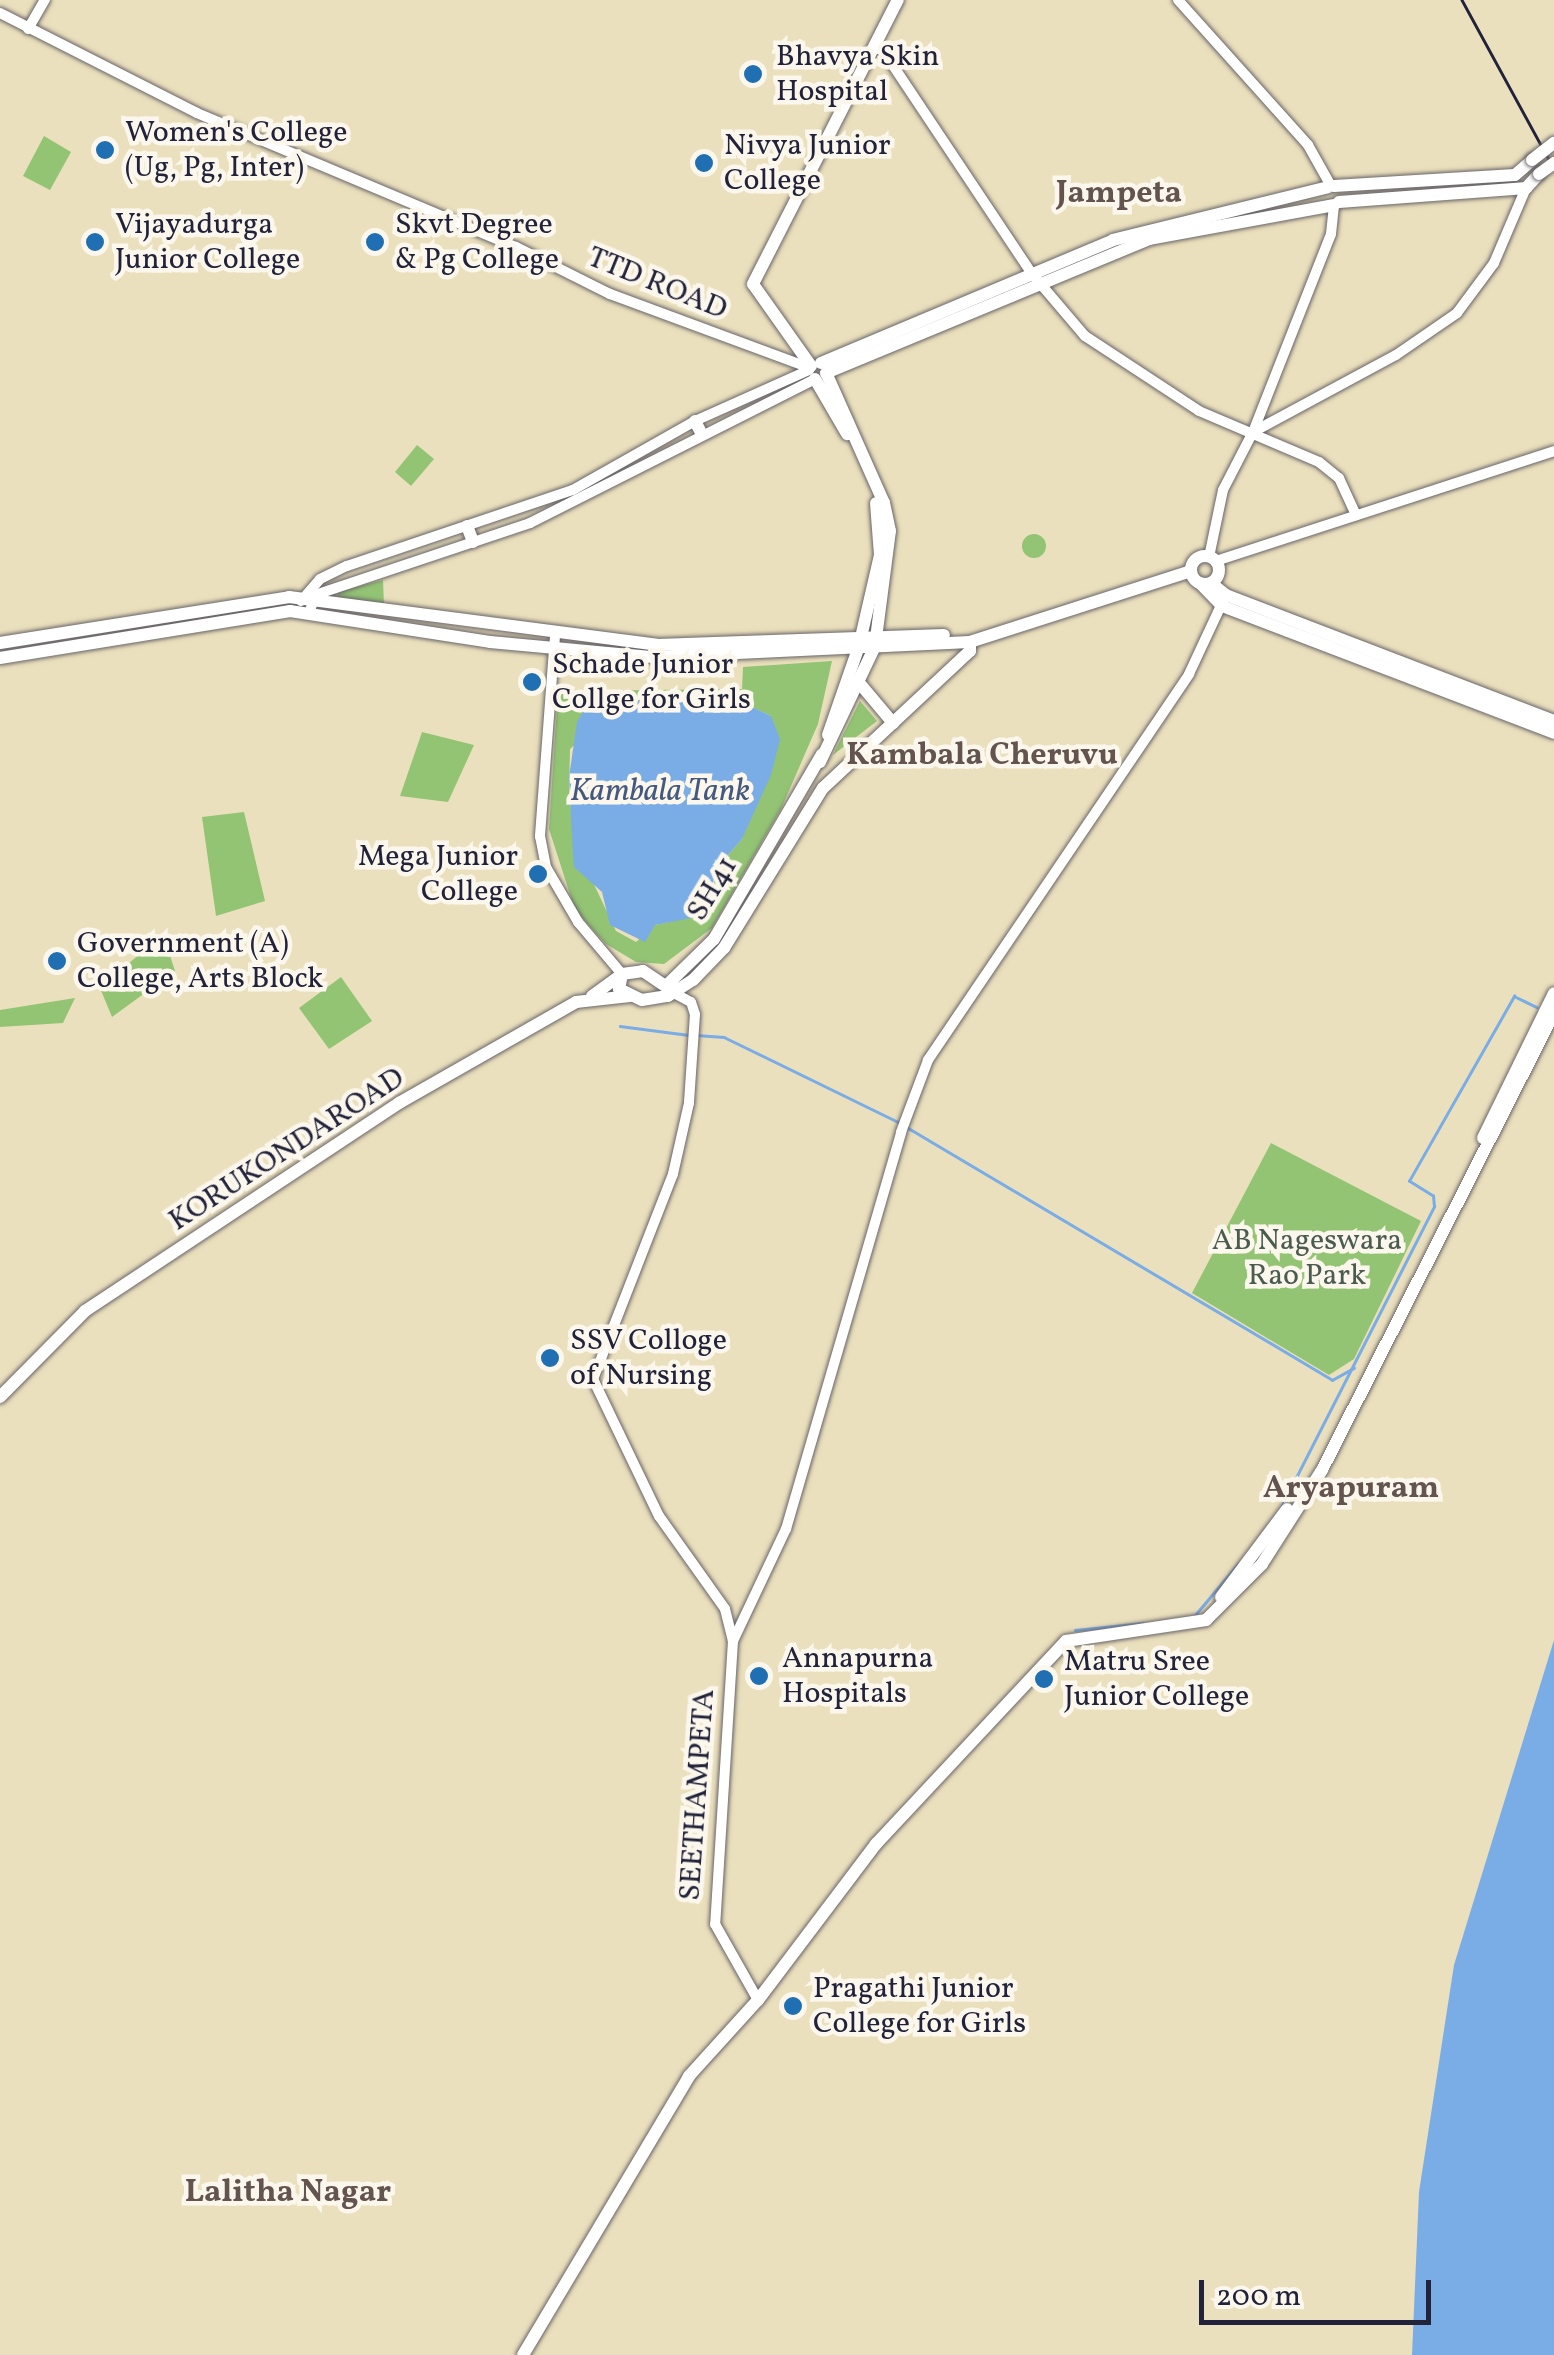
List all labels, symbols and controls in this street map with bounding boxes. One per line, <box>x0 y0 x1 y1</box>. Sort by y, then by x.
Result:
place label: Bhavya Skin Hospital <box>776 39 939 110</box>
marker: Bhavya Skin Hospital <box>740 61 766 87</box>
place label: Women's College (Ug, Pg, Inter) <box>125 115 348 186</box>
place label: Nivya Junior College <box>724 128 891 198</box>
marker: Women's College (Ug, Pg, Inter) <box>94 139 116 161</box>
marker: Nivya Junior College <box>693 152 715 174</box>
district label: Jampeta <box>1056 175 1182 213</box>
place label: Vijayadurga Junior College <box>115 207 300 278</box>
place label: Skvt Degree & Pg College <box>395 207 559 278</box>
marker: Vijayadurga Junior College <box>84 231 106 253</box>
marker: Skvt Degree & Pg College <box>364 231 386 253</box>
street label: TTD ROAD <box>582 240 732 328</box>
place label: Schade Junior Collge for Girls <box>552 647 751 718</box>
marker: Schade Junior Collge for Girls <box>521 671 543 693</box>
district label: Kambala Cheruvu <box>846 737 1118 775</box>
water label: Kambala Tank <box>570 773 750 811</box>
place label: Mega Junior College <box>358 839 518 910</box>
street label: SH41 <box>680 850 746 928</box>
marker: Mega Junior College <box>527 863 549 885</box>
place label: Government (A) College, Arts Block <box>77 926 323 996</box>
marker: Government (A) College, Arts Block <box>46 950 68 972</box>
street label: KORUKONDAROAD <box>163 1061 411 1239</box>
park label: AB Nageswara Rao Park <box>1212 1223 1402 1294</box>
place label: SSV Colloge of Nursing <box>570 1323 728 1394</box>
marker: SSV Colloge of Nursing <box>539 1347 561 1369</box>
district label: Aryapuram <box>1263 1470 1439 1508</box>
place label: Annapurna Hospitals <box>782 1641 933 1712</box>
place label: Matru Sree Junior College <box>1064 1644 1249 1714</box>
marker: Annapurna Hospitals <box>746 1663 772 1689</box>
marker: Matru Sree Junior College <box>1033 1668 1055 1690</box>
street label: SEETHAMPETA <box>673 1688 723 1902</box>
place label: Pragathi Junior College for Girls <box>813 1971 1026 2042</box>
marker: Pragathi Junior College for Girls <box>782 1995 804 2017</box>
district label: Lalitha Nagar <box>185 2174 391 2212</box>
scale bar <box>1204 2260 1436 2322</box>
text: 200 m <box>1216 2276 1301 2318</box>

